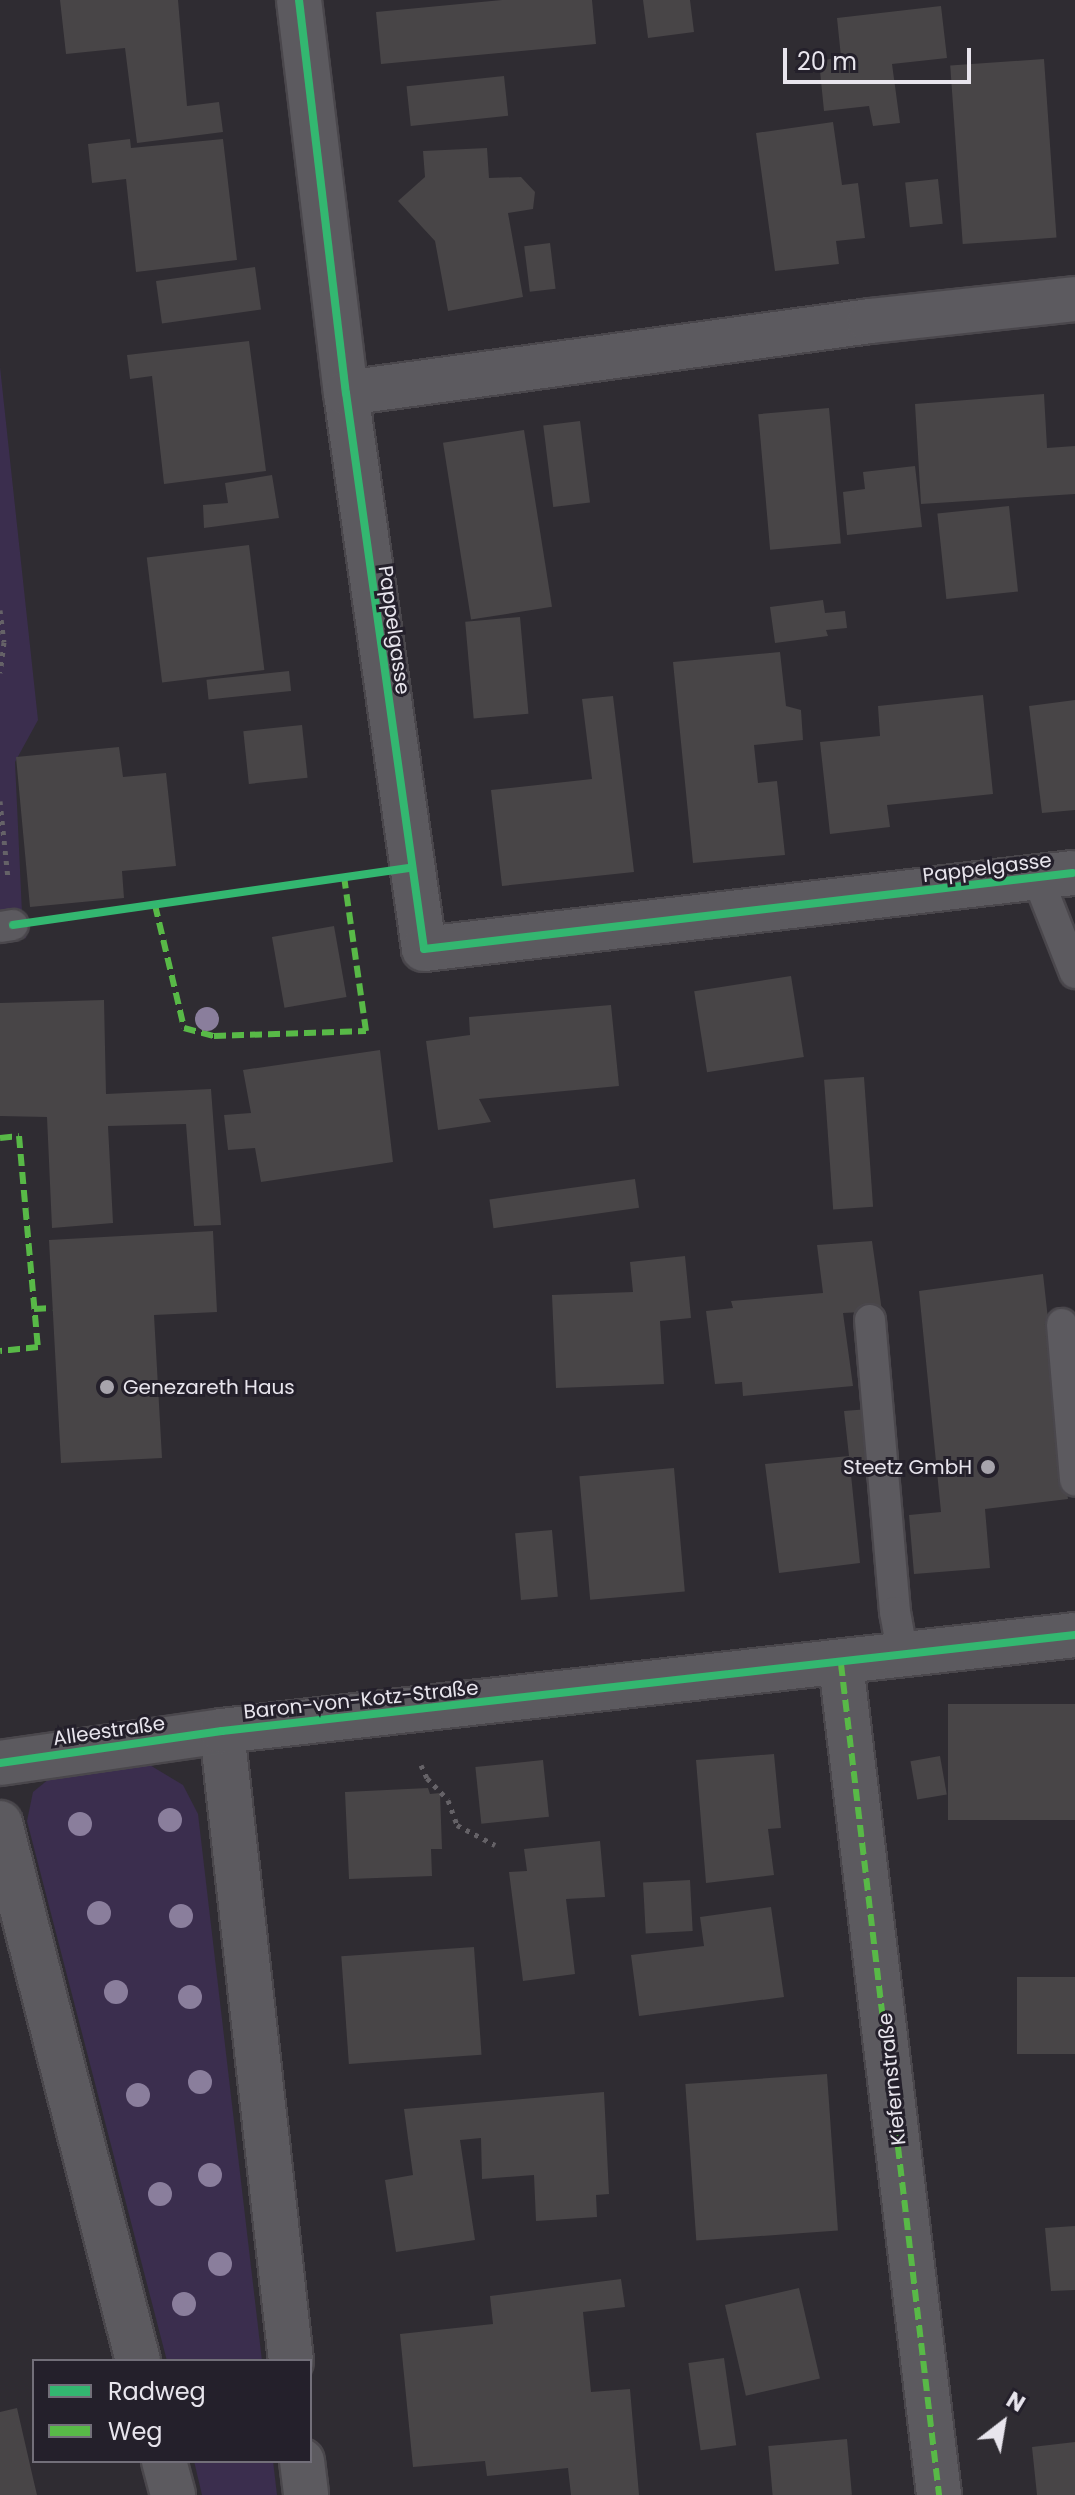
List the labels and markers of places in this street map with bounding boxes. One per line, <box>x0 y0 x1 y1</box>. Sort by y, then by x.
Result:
place label: Genezareth Haus <box>123 1375 295 1399</box>
marker: Genezareth Haus <box>98 1378 116 1396</box>
place label: Steetz GmbH <box>843 1455 972 1479</box>
marker: Steetz GmbH <box>979 1458 997 1476</box>

